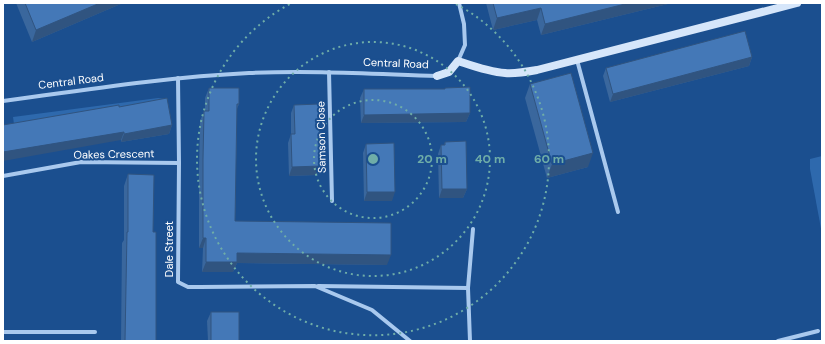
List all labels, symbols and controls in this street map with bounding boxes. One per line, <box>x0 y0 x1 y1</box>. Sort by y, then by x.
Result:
street label: Central Road <box>363 55 429 71</box>
street label: Central Road <box>37 70 105 92</box>
street label: Samson Close <box>313 101 329 173</box>
street label: Oakes Crescent <box>73 146 155 162</box>
text: 20 m <box>417 151 447 167</box>
text: 40 m <box>475 151 505 167</box>
text: 60 m <box>534 151 564 167</box>
centre of rings <box>366 152 380 166</box>
street label: Dale Street <box>162 221 176 277</box>

